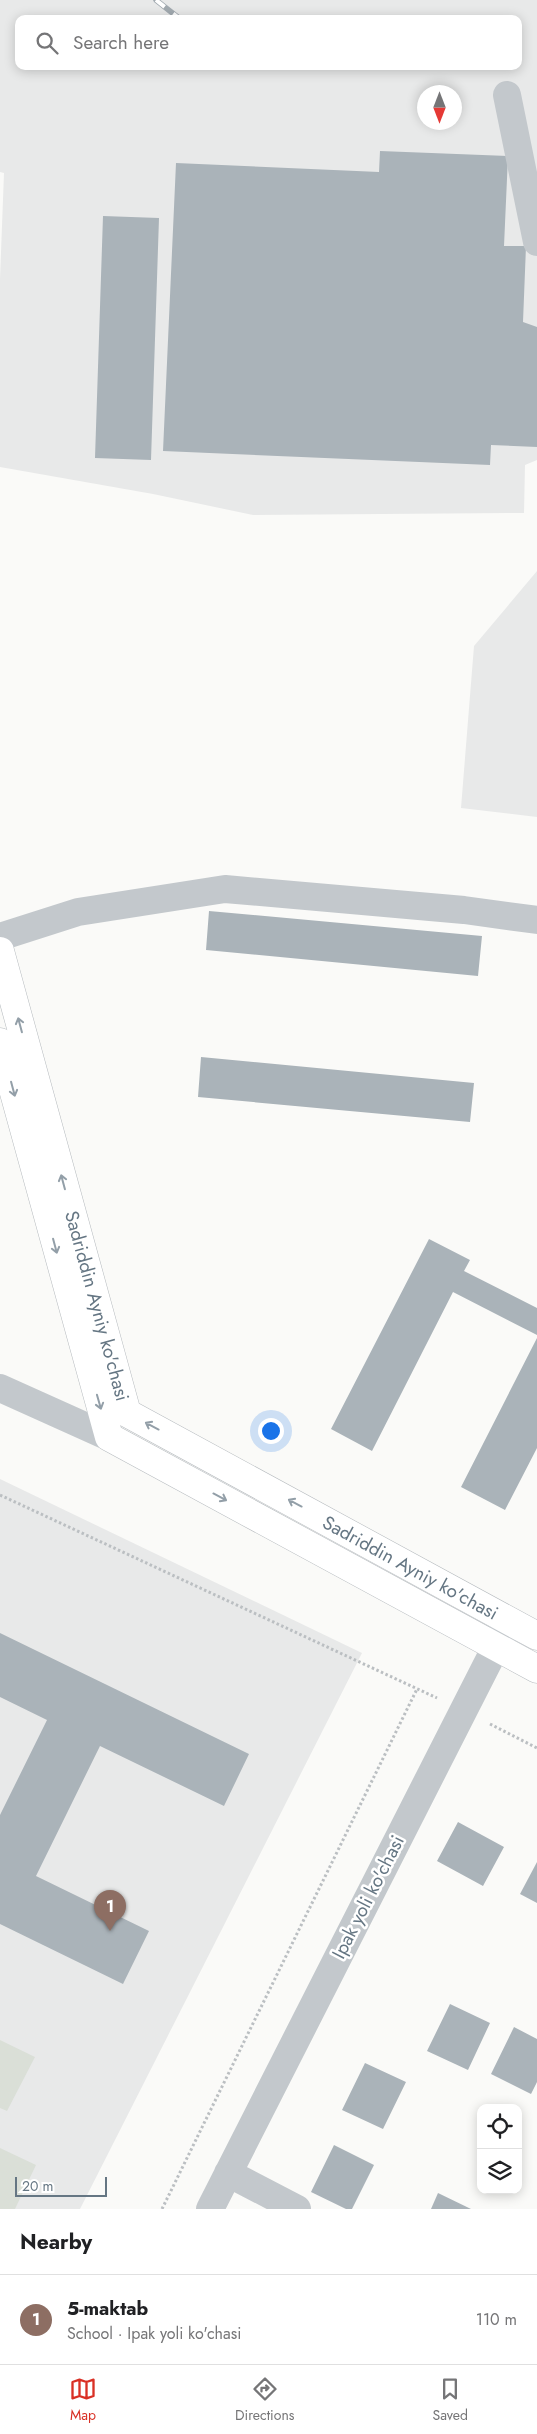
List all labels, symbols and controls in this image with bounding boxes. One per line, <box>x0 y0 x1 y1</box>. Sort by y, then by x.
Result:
search box <box>15 15 522 70</box>
icon: search <box>33 29 61 57</box>
text: Search here <box>73 29 169 56</box>
north arrow <box>417 85 462 130</box>
one-way arrow <box>15 1018 25 1034</box>
one-way arrow <box>8 1080 18 1096</box>
one-way arrow <box>58 1174 68 1190</box>
street label: Sadriddin Ayniy ko'chasi <box>58 1208 137 1404</box>
one-way arrow <box>51 1237 61 1253</box>
one-way arrow <box>94 1394 104 1410</box>
your location <box>258 1418 284 1444</box>
one-way arrow <box>144 1421 159 1431</box>
one-way arrow <box>212 1493 227 1502</box>
one-way arrow <box>288 1498 303 1507</box>
street label: Sadriddin Ayniy ko'chasi <box>318 1508 503 1626</box>
street label: Ipak yoli ko'chasi <box>325 1831 411 1963</box>
pin: 1 <box>94 1890 126 1931</box>
map controls <box>477 2104 522 2194</box>
button: locate <box>477 2104 522 2149</box>
button: layers <box>477 2149 522 2194</box>
scale bar <box>15 2174 108 2197</box>
text: 20 m <box>22 2176 54 2196</box>
text: Nearby <box>20 2227 92 2257</box>
text: 5-maktab <box>67 2295 148 2322</box>
text: 1 <box>32 2308 40 2331</box>
text: 110 m <box>476 2308 517 2331</box>
text: School · Ipak yoli ko'chasi <box>67 2322 241 2345</box>
tab: Map <box>69 2375 97 2425</box>
tab: Directions <box>235 2375 294 2425</box>
tab: Saved <box>432 2375 468 2425</box>

